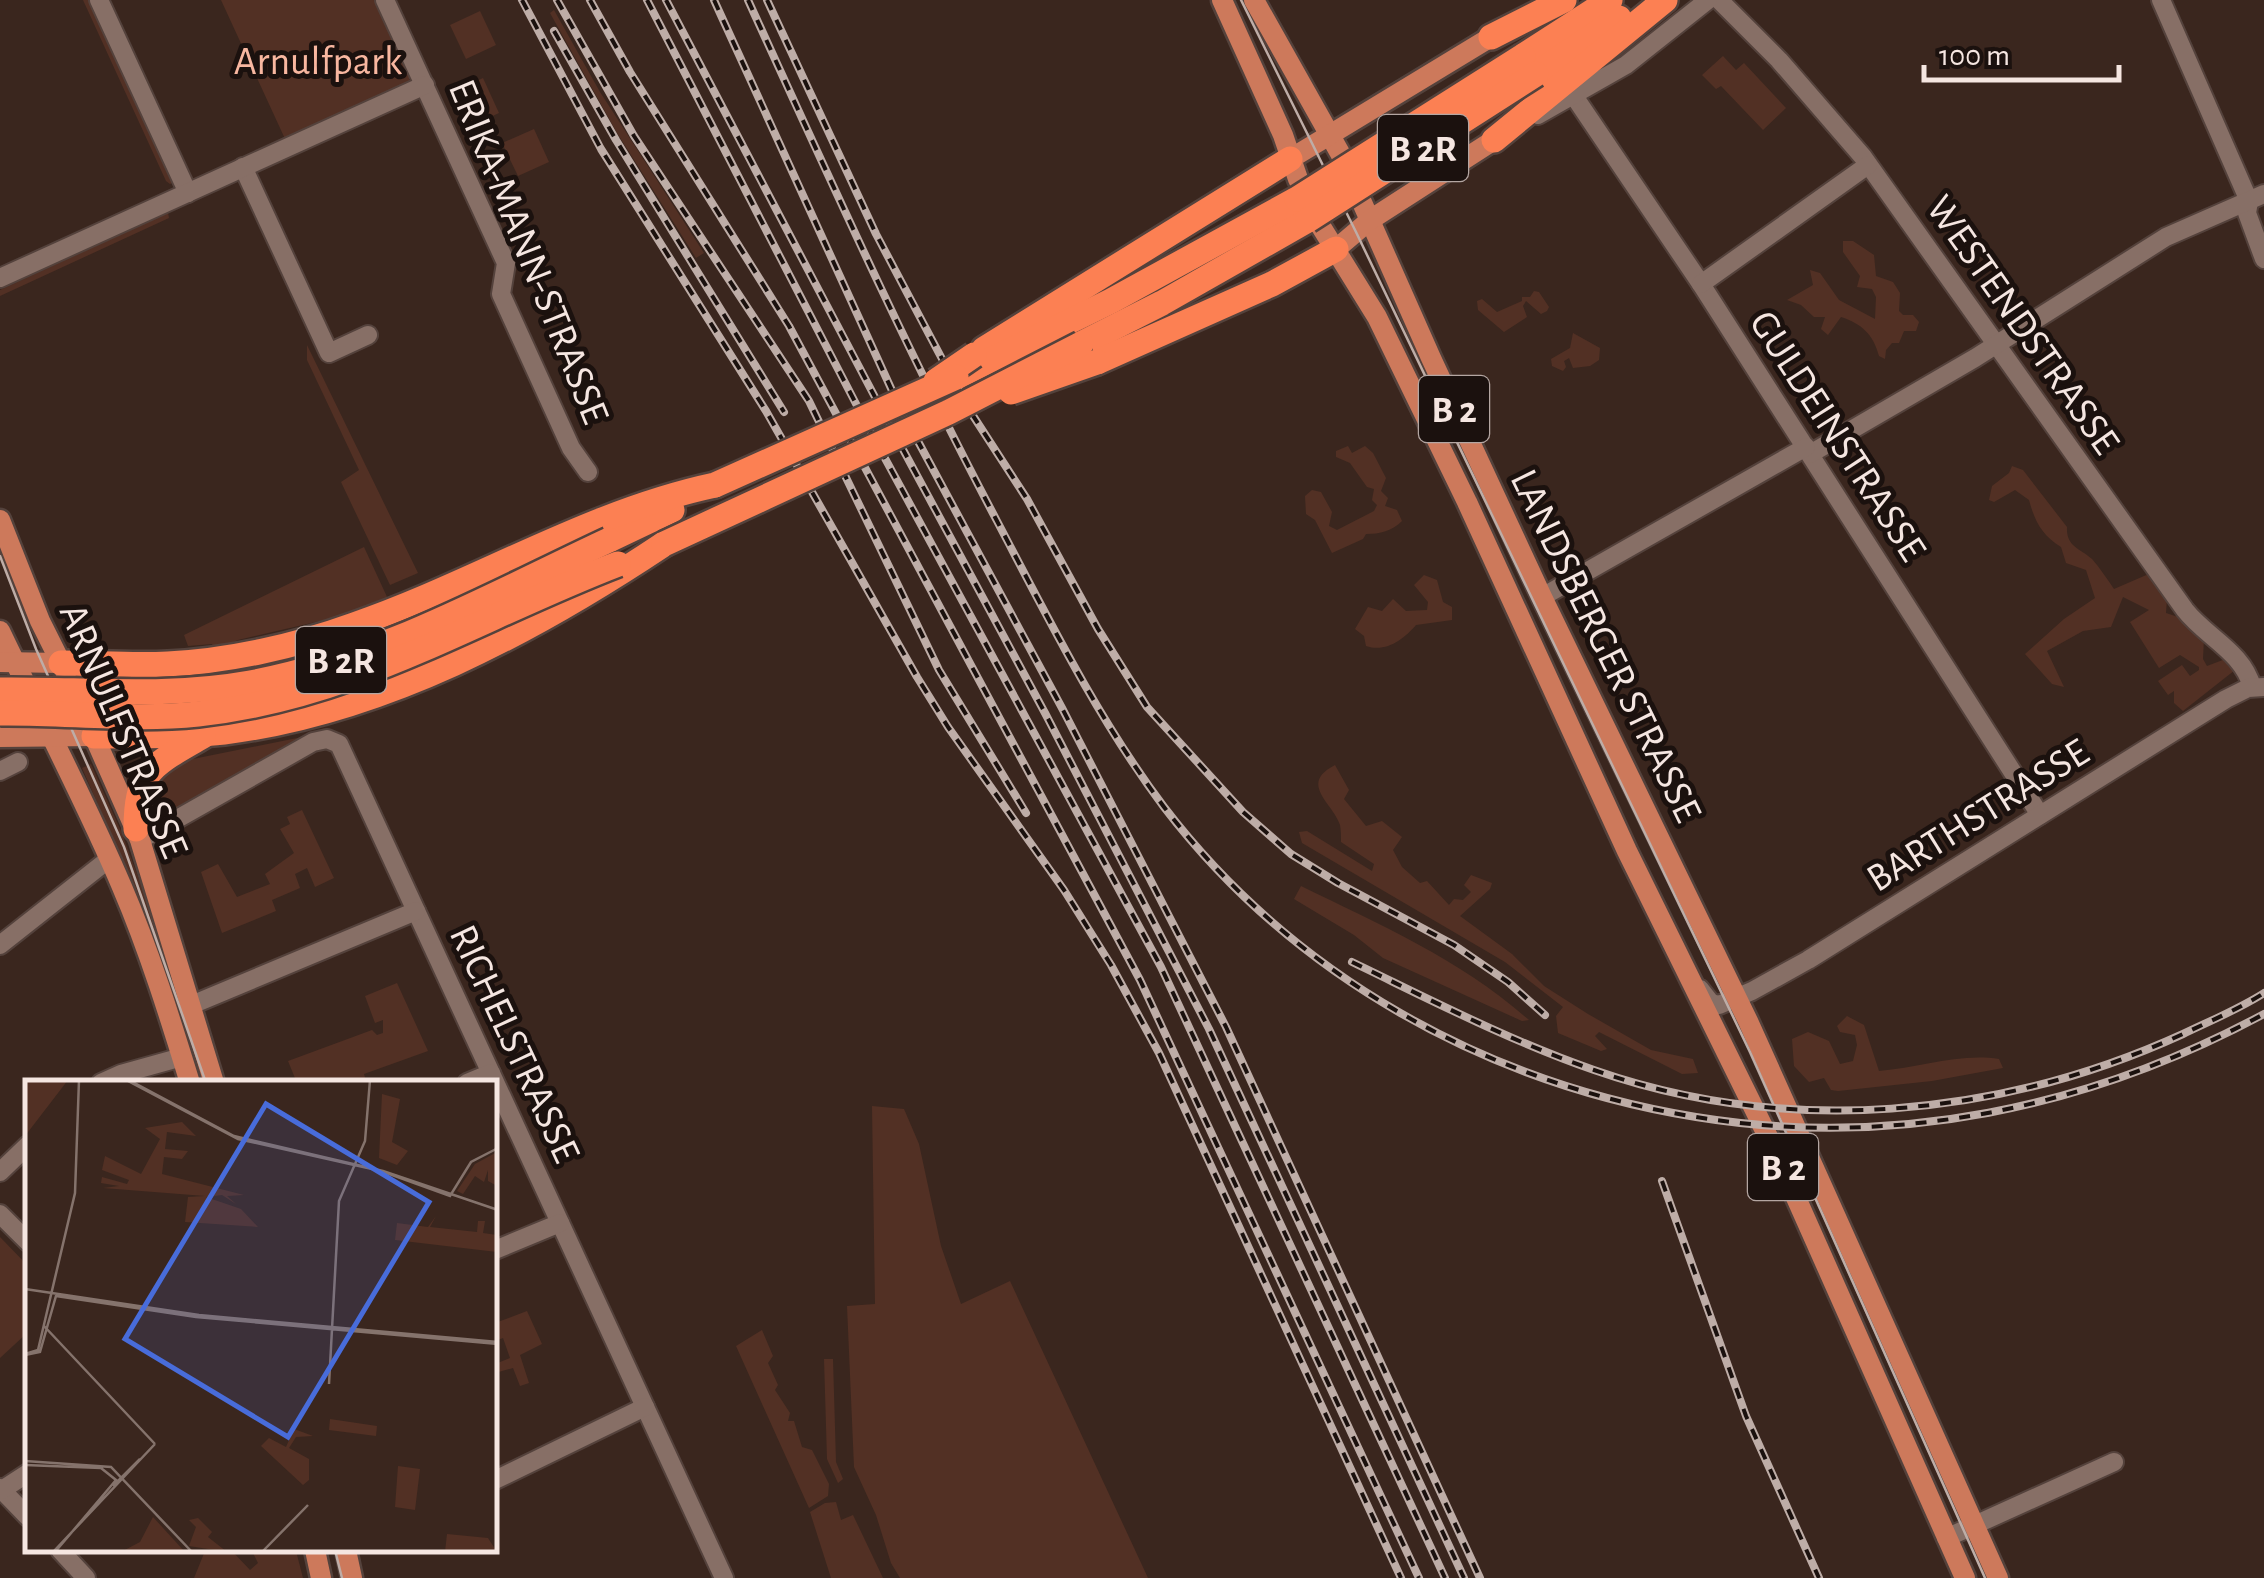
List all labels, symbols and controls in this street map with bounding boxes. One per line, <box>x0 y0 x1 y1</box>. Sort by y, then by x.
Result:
scale bar <box>1924 20 2119 82</box>
text: 100 m <box>1939 41 2010 71</box>
park label: Arnulfpark <box>234 42 402 82</box>
street label: ERIKA-MANN-STRASSE <box>441 74 615 429</box>
road number: B 2R <box>1378 115 1468 181</box>
street label: WESTENDSTRASSE <box>1918 189 2126 462</box>
street label: GULDEINSTRASSE <box>1742 304 1933 568</box>
road number: B 2 <box>1419 376 1489 442</box>
street label: LANDSBERGER STRASSE <box>1502 463 1708 828</box>
street label: ARNULFSTRASSE <box>52 598 195 864</box>
road number: B 2R <box>296 627 386 693</box>
street label: BARTHSTRASSE <box>1860 732 2096 900</box>
street label: RICHELSTRASSE <box>442 919 587 1169</box>
inset map <box>25 1080 498 1553</box>
road number: B 2 <box>1748 1134 1818 1200</box>

